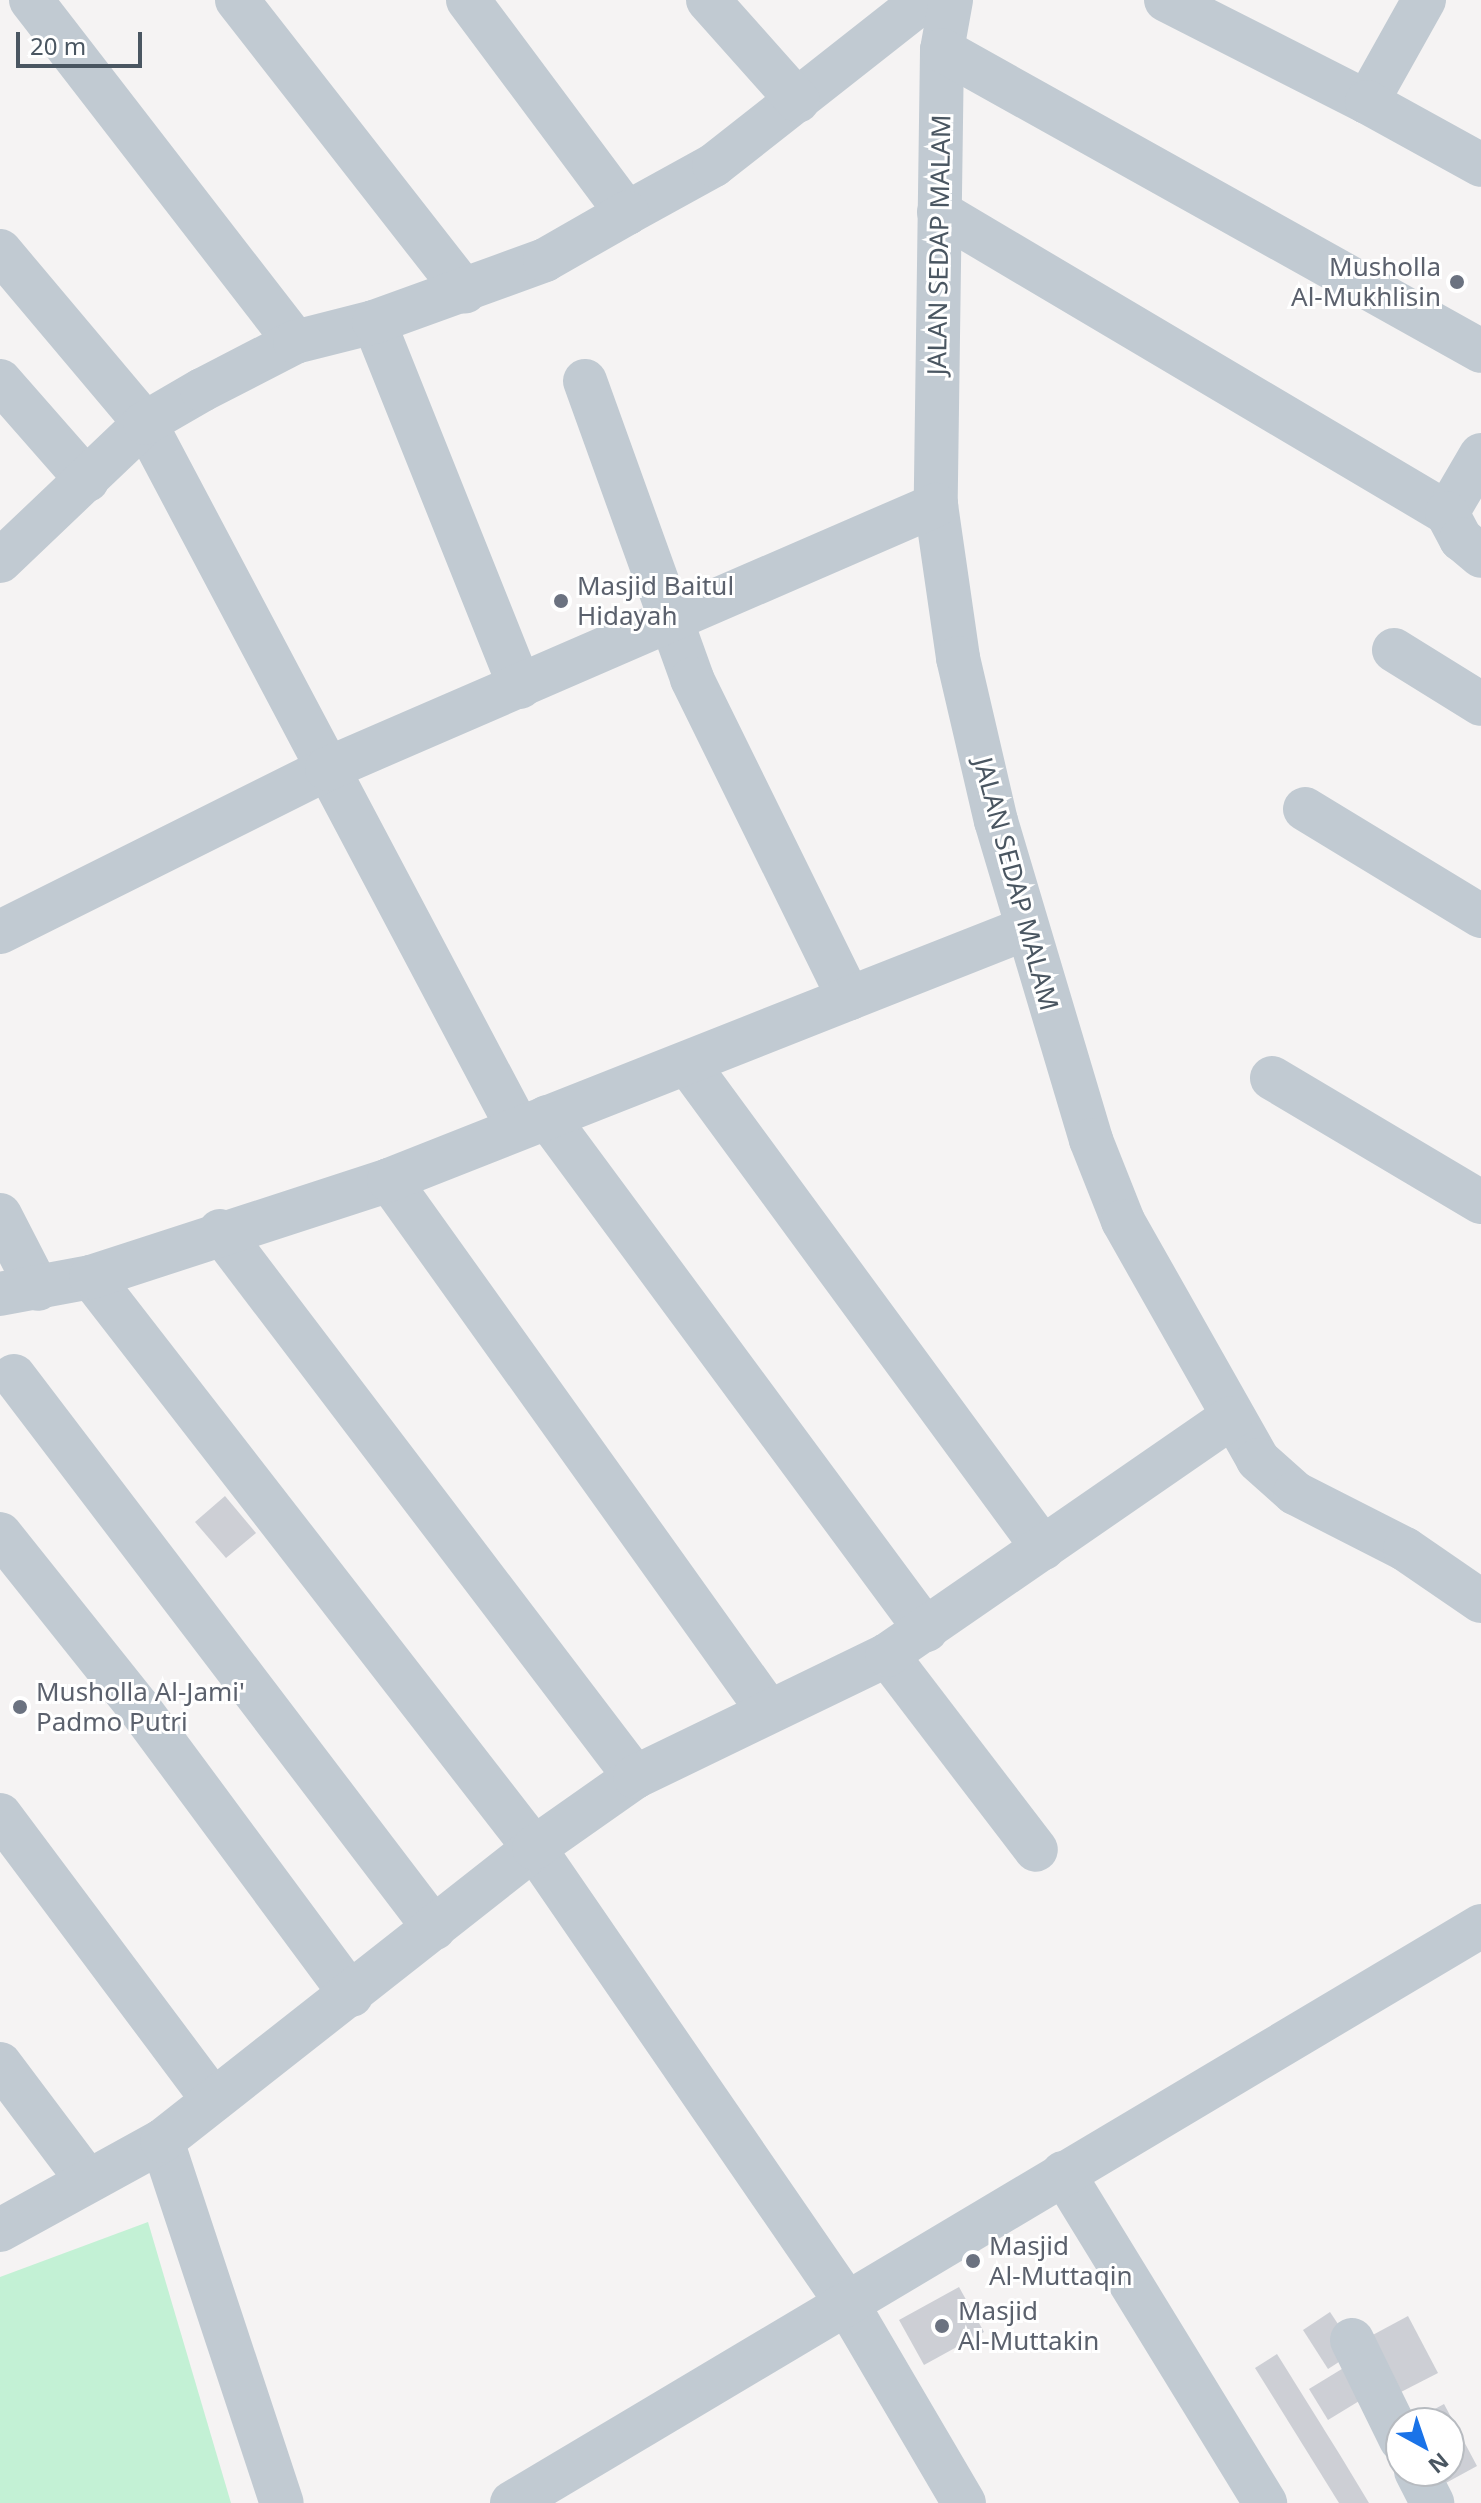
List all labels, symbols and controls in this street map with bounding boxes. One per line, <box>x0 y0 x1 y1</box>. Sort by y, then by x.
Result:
scale bar <box>20 16 146 66</box>
text: 20 m <box>30 29 86 62</box>
street label: JALAN SEDAP MALAM <box>921 114 957 376</box>
place label: Musholla Al-Mukhlisin <box>1291 251 1441 312</box>
marker: Musholla Al-Mukhlisin <box>1448 273 1466 291</box>
place label: Masjid Baitul Hidayah <box>577 570 734 632</box>
marker: Masjid Baitul Hidayah <box>552 592 570 610</box>
street label: JALAN SEDAP MALAM <box>967 754 1065 1014</box>
place label: Musholla Al-Jami' Padmo Putri <box>36 1676 245 1738</box>
marker: Musholla Al-Jami' Padmo Putri <box>11 1698 29 1716</box>
place label: Masjid Al-Muttaqin <box>989 2230 1132 2292</box>
marker: Masjid Al-Muttaqin <box>964 2252 982 2270</box>
place label: Masjid Al-Muttakin <box>958 2295 1099 2356</box>
marker: Masjid Al-Muttakin <box>933 2317 951 2335</box>
north arrow <box>1385 2407 1465 2487</box>
text: N <box>1423 2447 1456 2481</box>

